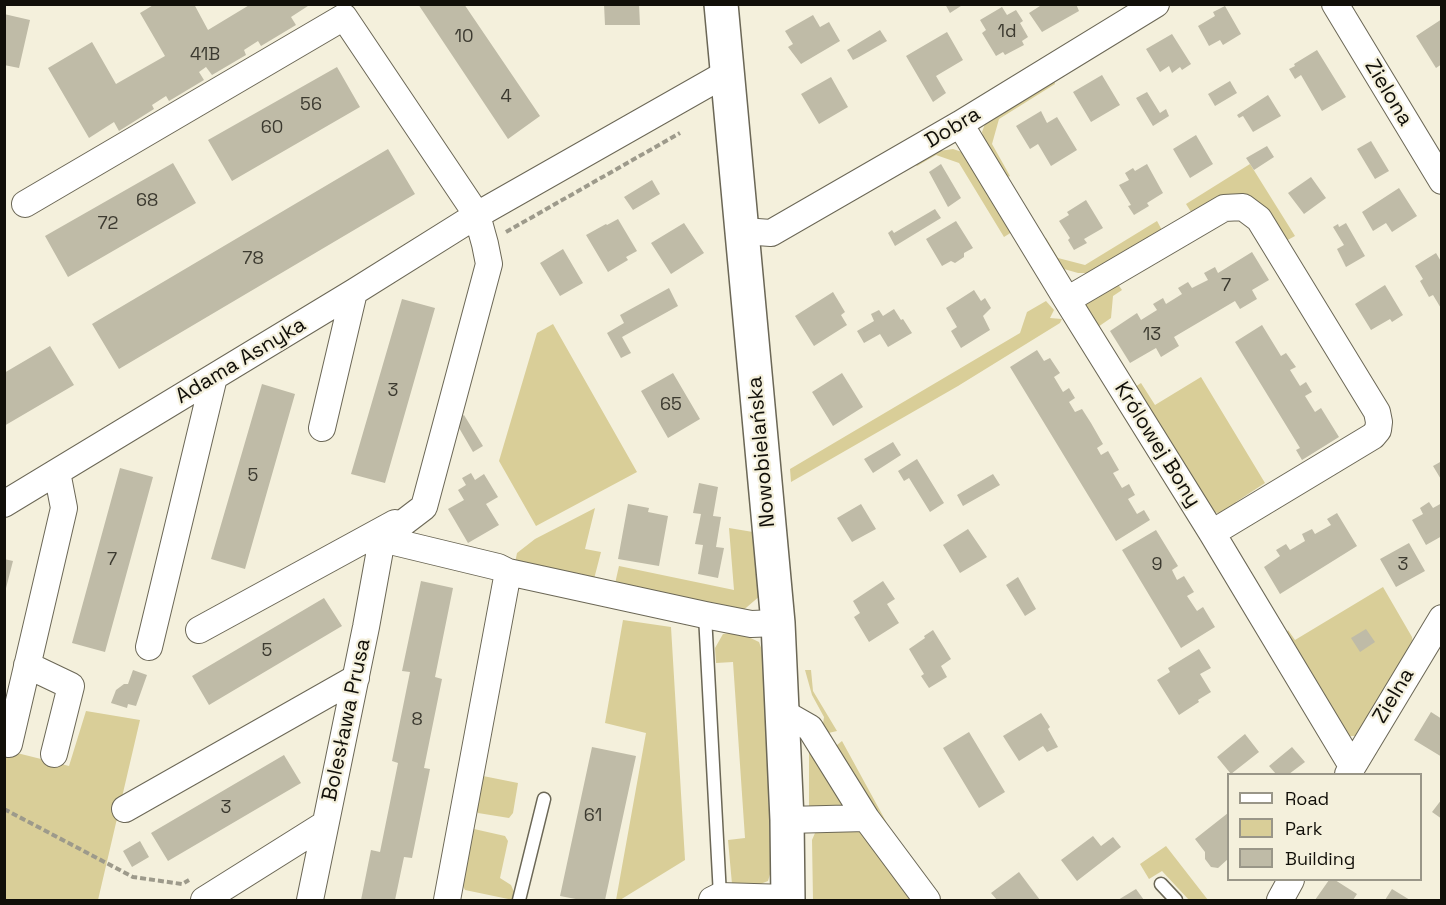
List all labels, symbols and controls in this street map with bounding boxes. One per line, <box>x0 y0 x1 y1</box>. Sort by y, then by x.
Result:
house number: 1d <box>997 21 1017 43</box>
house number: 10 <box>454 26 474 48</box>
house number: 41B <box>190 44 220 66</box>
street label: Zielona <box>1358 55 1418 131</box>
house number: 4 <box>500 86 512 108</box>
house number: 56 <box>300 94 322 116</box>
street label: Dobra <box>921 102 985 154</box>
house number: 60 <box>261 117 283 139</box>
house number: 68 <box>136 190 158 212</box>
house number: 72 <box>98 213 118 235</box>
house number: 78 <box>242 248 264 270</box>
house number: 7 <box>1221 275 1231 297</box>
street label: Adama Asnyka <box>171 312 311 410</box>
house number: 13 <box>1143 324 1161 346</box>
street label: Nowobielańska <box>743 375 781 529</box>
street label: Królowej Bony <box>1108 378 1206 512</box>
house number: 3 <box>388 380 398 402</box>
house number: 65 <box>660 394 682 416</box>
house number: 5 <box>248 465 258 487</box>
house number: 7 <box>107 549 117 571</box>
house number: 9 <box>1151 554 1163 576</box>
house number: 3 <box>1398 554 1408 576</box>
street label: Bolesława Prusa <box>317 636 377 804</box>
house number: 5 <box>262 640 272 662</box>
street label: Zielna <box>1368 664 1420 728</box>
house number: 8 <box>411 709 423 731</box>
legend <box>1227 773 1422 881</box>
text: Road <box>1285 787 1329 810</box>
house number: 3 <box>221 797 231 819</box>
house number: 61 <box>584 805 602 827</box>
text: Park <box>1285 817 1322 840</box>
text: Building <box>1285 847 1355 870</box>

